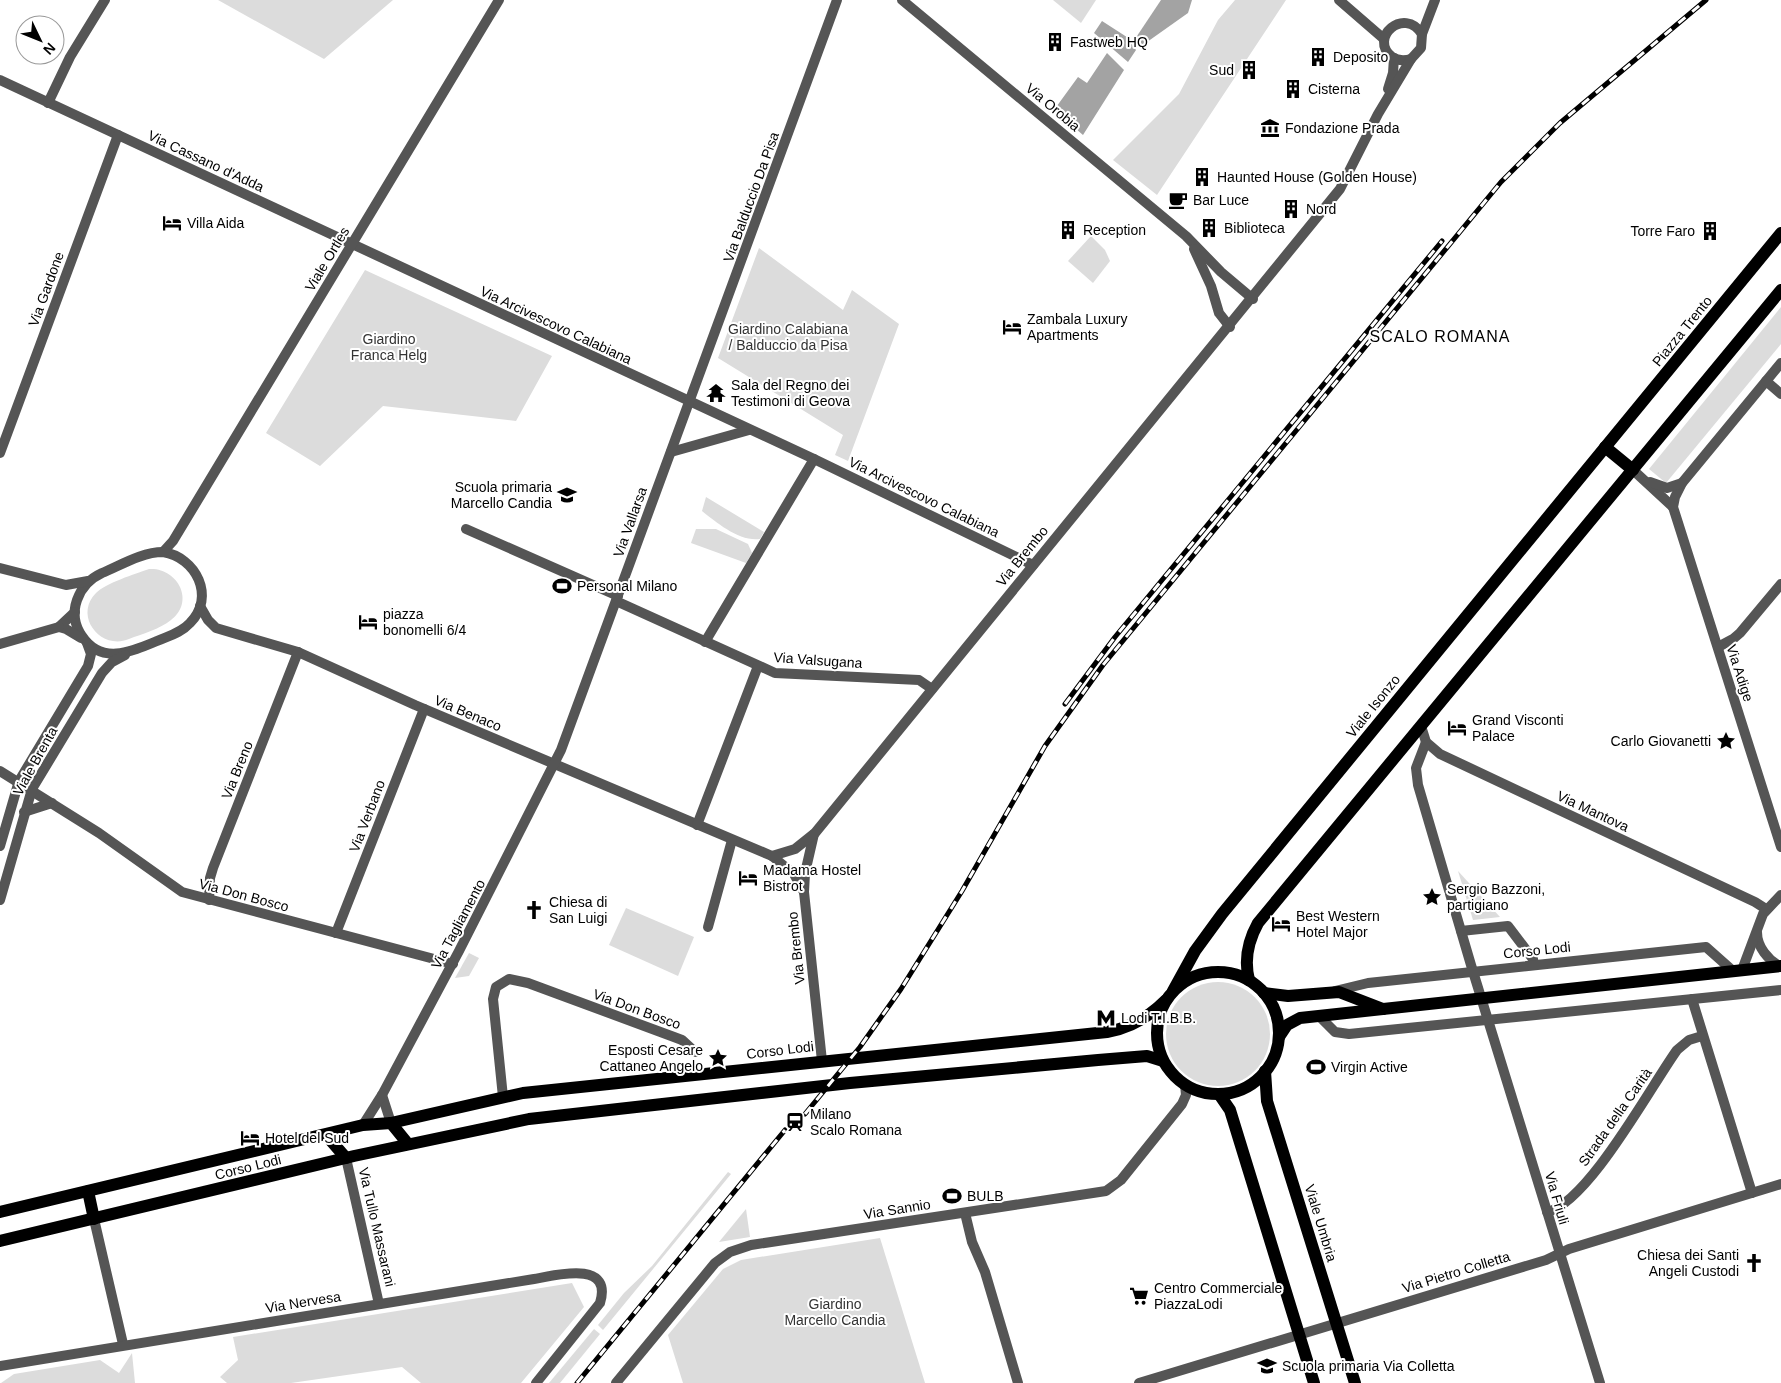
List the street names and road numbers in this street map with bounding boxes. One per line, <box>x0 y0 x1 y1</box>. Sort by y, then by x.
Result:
street label: Via Orobia <box>1023 80 1084 134</box>
street label: Via Cassano d'Adda <box>145 127 267 195</box>
street label: Via Balduccio Da Pisa <box>720 129 782 264</box>
street label: Viale Ortles <box>302 224 352 294</box>
street label: Via Gardone <box>25 249 67 329</box>
street label: Via Arcivescovo Calabiana <box>478 283 635 367</box>
street label: Piazza Trento <box>1649 293 1715 369</box>
street label: Via Arcivescovo Calabiana <box>846 454 1002 541</box>
street label: Via Vallarsa <box>610 485 650 559</box>
street label: Via Brembo <box>993 522 1051 589</box>
street label: Via Adige <box>1723 643 1757 704</box>
street label: Via Valsugana <box>773 649 863 671</box>
street label: Viale Isonzo <box>1343 671 1403 741</box>
street label: Via Benaco <box>432 692 504 734</box>
street label: Viale Brenta <box>10 724 61 798</box>
street label: Via Breno <box>218 738 256 801</box>
street label: Via Verbano <box>346 777 388 854</box>
street label: Via Mantova <box>1554 787 1632 835</box>
street label: Via Don Bosco <box>197 875 291 915</box>
street label: Via Tagliamento <box>428 876 488 972</box>
street label: Via Brembo <box>784 911 808 985</box>
street label: Corso Lodi <box>1502 939 1572 961</box>
street label: Via Don Bosco <box>591 986 683 1032</box>
street label: Corso Lodi <box>745 1038 815 1062</box>
street label: Strada della Carità <box>1575 1065 1655 1169</box>
street label: Corso Lodi <box>213 1151 283 1183</box>
street label: Via Tullo Massarani <box>355 1166 399 1288</box>
street label: Via Friuli <box>1542 1170 1572 1226</box>
street label: Viale Umbria <box>1302 1182 1340 1264</box>
street label: Via Sannio <box>862 1196 932 1222</box>
street label: Via Pietro Colletta <box>1400 1248 1512 1296</box>
street label: Via Nervesa <box>264 1288 342 1316</box>

